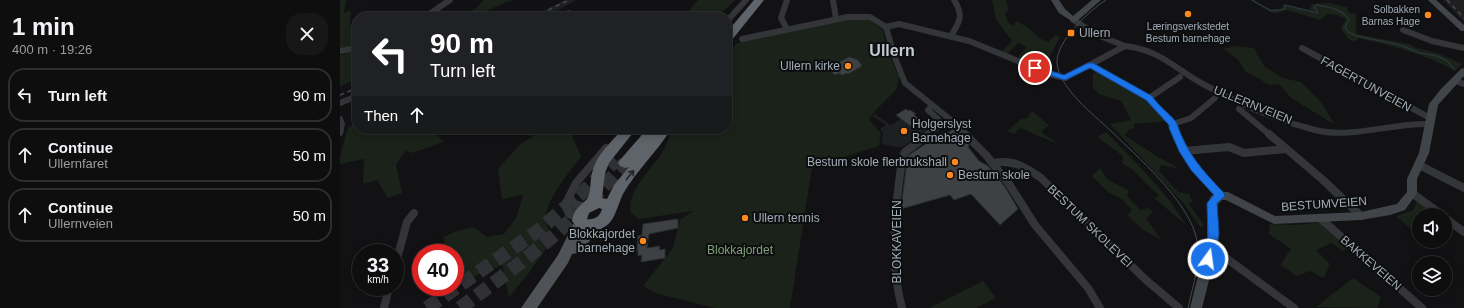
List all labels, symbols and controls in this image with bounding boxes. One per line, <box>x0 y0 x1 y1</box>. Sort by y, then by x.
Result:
place label: Solbakken Barnas Hage <box>1362 4 1420 27</box>
marker: Læringsverkstedet Bestum barnehage <box>1183 9 1193 19</box>
marker: Solbakken Barnas Hage <box>1423 10 1433 20</box>
text: 1 min <box>12 13 75 40</box>
button: close <box>286 13 328 55</box>
place label: Læringsverkstedet Bestum barnehage <box>1146 21 1231 44</box>
place label: Ullern <box>1079 26 1110 40</box>
icon: left <box>364 28 416 80</box>
text: 90 m <box>430 28 494 59</box>
marker: Ullern <box>1066 28 1076 38</box>
text: 400 m · 19:26 <box>12 42 92 57</box>
district label: Ullern <box>869 42 915 59</box>
pin <box>1018 51 1052 85</box>
street label: FAGERTUNVEIEN <box>1318 53 1414 115</box>
icon: arrive <box>1024 57 1046 79</box>
place label: Ullern kirke <box>780 59 840 73</box>
text: Turn left <box>430 61 495 81</box>
marker: Ullern kirke <box>843 61 853 71</box>
street label: ULLERNVEIEN <box>1212 83 1294 127</box>
icon: left <box>14 84 36 106</box>
text: Turn left <box>48 87 107 104</box>
text: 90 m <box>293 87 326 104</box>
icon: ahead <box>406 104 428 126</box>
text: Then <box>364 107 398 124</box>
place label: Holgerslyst Barnehage <box>912 117 972 145</box>
marker: Holgerslyst Barnehage <box>899 126 909 136</box>
text: Continue <box>48 139 113 156</box>
icon: ahead <box>14 144 36 166</box>
text: 50 m <box>293 147 326 164</box>
place label: Bestum skole flerbrukshall <box>807 155 947 169</box>
text: Ullernfaret <box>48 156 108 171</box>
marker: Bestum skole flerbrukshall <box>950 157 960 167</box>
place label: Bestum skole <box>958 168 1030 182</box>
one-way arrow <box>625 170 634 181</box>
marker: Bestum skole <box>945 170 955 180</box>
street label: BESTUM SKOLEVEI <box>1045 182 1135 270</box>
street label: BESTUMVEIEN <box>1281 194 1367 214</box>
text: Continue <box>48 199 113 216</box>
street label: BLOKKAVEIEN <box>890 200 904 284</box>
icon: ahead <box>14 204 36 226</box>
text: 50 m <box>293 207 326 224</box>
map controls <box>1412 208 1452 296</box>
button: sound <box>1412 208 1452 248</box>
place label: Ullern tennis <box>753 211 820 225</box>
marker: Ullern tennis <box>740 213 750 223</box>
text: Ullernveien <box>48 216 113 231</box>
place label: Blokkajordet barnehage <box>569 227 636 255</box>
street label: BAKKEVEIEN <box>1338 233 1404 293</box>
marker: Blokkajordet barnehage <box>638 236 648 246</box>
position arrow <box>1187 238 1229 280</box>
park label: Blokkajordet <box>707 243 774 257</box>
speed limit sign: 40 <box>412 244 464 296</box>
text: 33 <box>367 254 389 276</box>
button: layers <box>1412 256 1452 296</box>
text: km/h <box>367 274 389 285</box>

